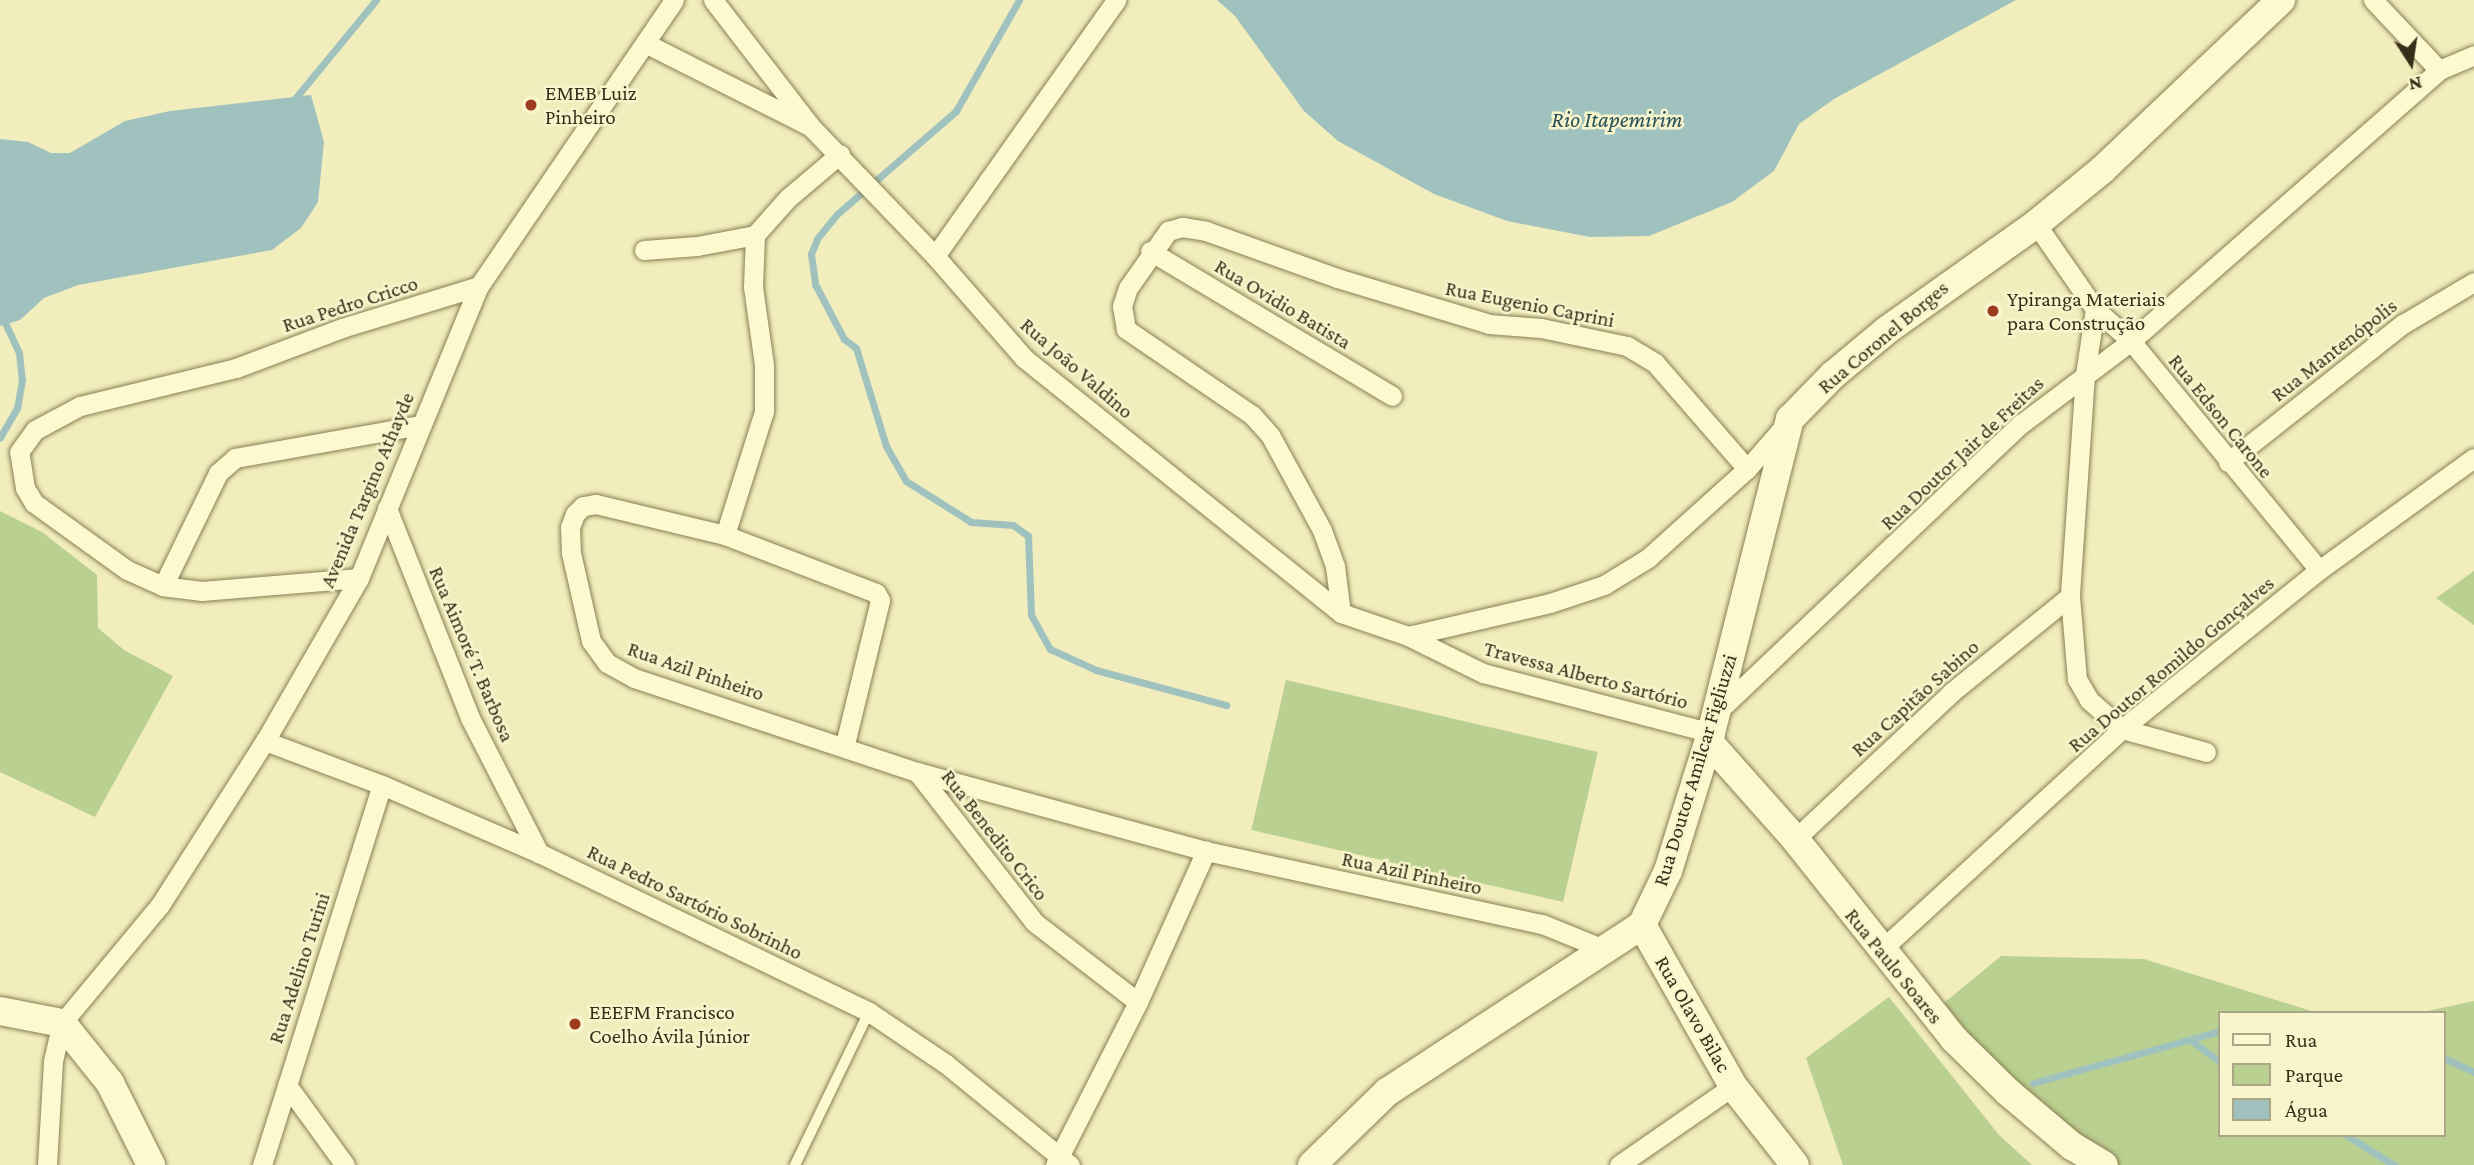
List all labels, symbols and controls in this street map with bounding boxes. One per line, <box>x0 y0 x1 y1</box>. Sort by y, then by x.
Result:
north arrow <box>2376 28 2446 98</box>
text: N <box>2407 72 2424 96</box>
place label: EMEB Luiz Pinheiro <box>545 80 637 130</box>
marker: EMEB Luiz Pinheiro <box>523 97 539 113</box>
water label: Rio Itapemirim <box>1551 105 1683 133</box>
street label: Rua Ovidio Batista <box>1210 253 1356 355</box>
street label: Rua Pedro Cricco <box>279 270 421 338</box>
street label: Rua Eugenio Caprini <box>1443 275 1617 333</box>
street label: Rua Coronel Borges <box>1813 275 1953 399</box>
place label: Ypiranga Materiais para Construção <box>2007 286 2165 336</box>
street label: Rua Mantenópolis <box>2266 293 2402 407</box>
marker: Ypiranga Materiais para Construção <box>1985 303 2001 319</box>
street label: Rua João Valdino <box>1015 312 1139 424</box>
street label: Rua Edson Carone <box>2163 349 2279 483</box>
street label: Rua Doutor Jair de Freitas <box>1875 371 2049 535</box>
street label: Avenida Targino Athayde <box>314 388 420 592</box>
street label: Rua Aimoré T. Barbosa <box>424 562 520 746</box>
street label: Rua Doutor Romildo Gonçalves <box>2063 570 2279 758</box>
street label: Rua Capitão Sabino <box>1846 634 1984 762</box>
street label: Rua Azil Pinheiro <box>624 636 768 706</box>
street label: Travessa Alberto Sartório <box>1481 636 1691 714</box>
street label: Rua Doutor Amilcar Figliuzzi <box>1648 651 1742 889</box>
street label: Rua Benedito Crico <box>936 764 1054 906</box>
street label: Rua Pedro Sartório Sobrinho <box>583 839 807 965</box>
street label: Rua Azil Pinheiro <box>1340 846 1484 900</box>
street label: Rua Adelino Turini <box>263 889 335 1047</box>
street label: Rua Paulo Soares <box>1840 903 1948 1029</box>
street label: Rua Olavo Bilac <box>1650 951 1736 1077</box>
place label: EEEFM Francisco Coelho Ávila Júnior <box>589 999 750 1049</box>
legend <box>2218 1011 2446 1137</box>
marker: EEEFM Francisco Coelho Ávila Júnior <box>567 1016 583 1032</box>
text: Rua <box>2285 1028 2317 1052</box>
text: Parque <box>2285 1063 2343 1087</box>
text: Água <box>2285 1098 2328 1122</box>

